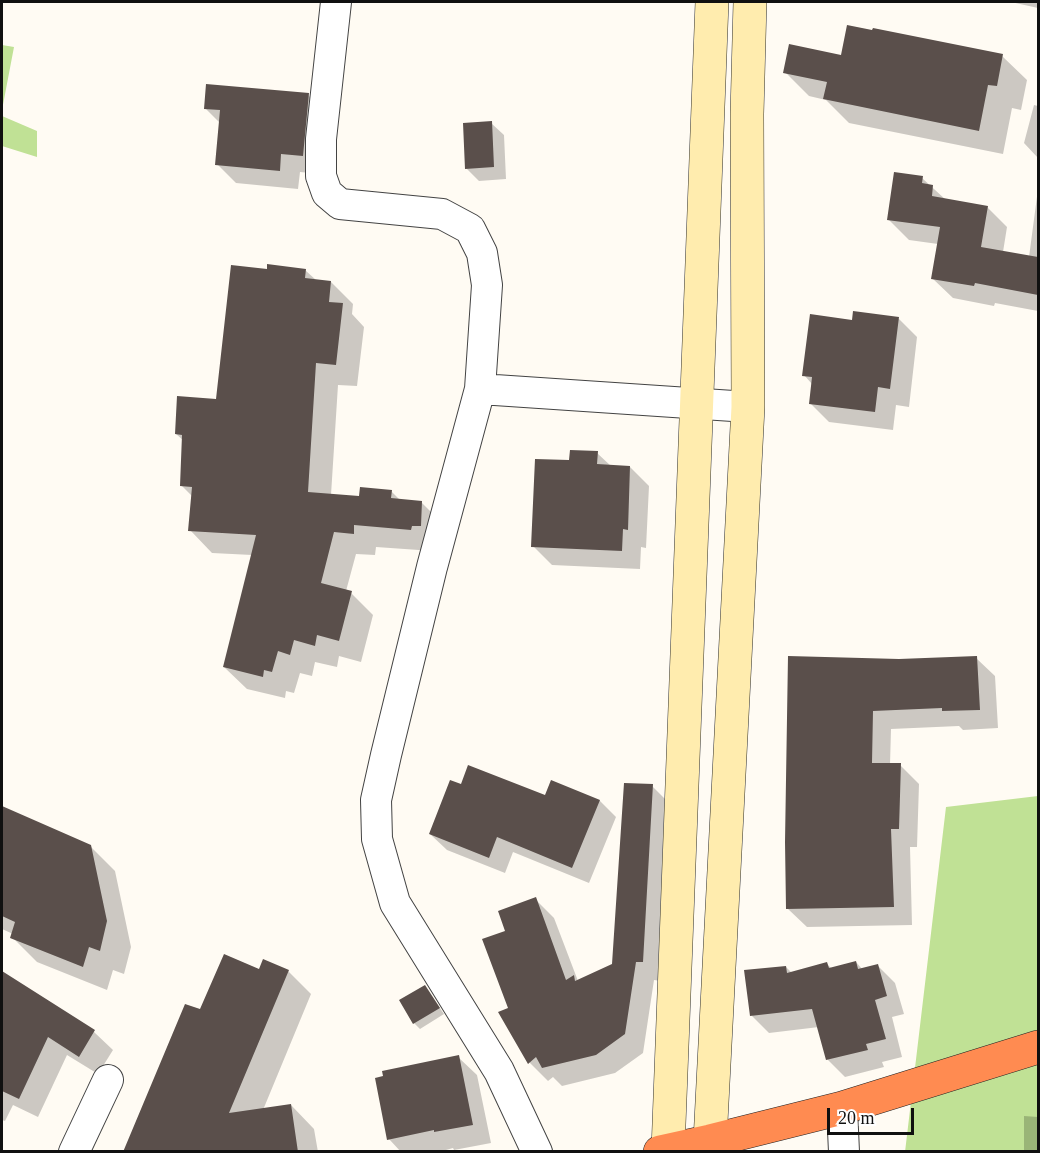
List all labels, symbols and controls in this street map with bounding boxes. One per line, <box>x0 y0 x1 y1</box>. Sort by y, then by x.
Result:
scale bar <box>830 1096 917 1134</box>
text: 20 m <box>838 1108 875 1128</box>

